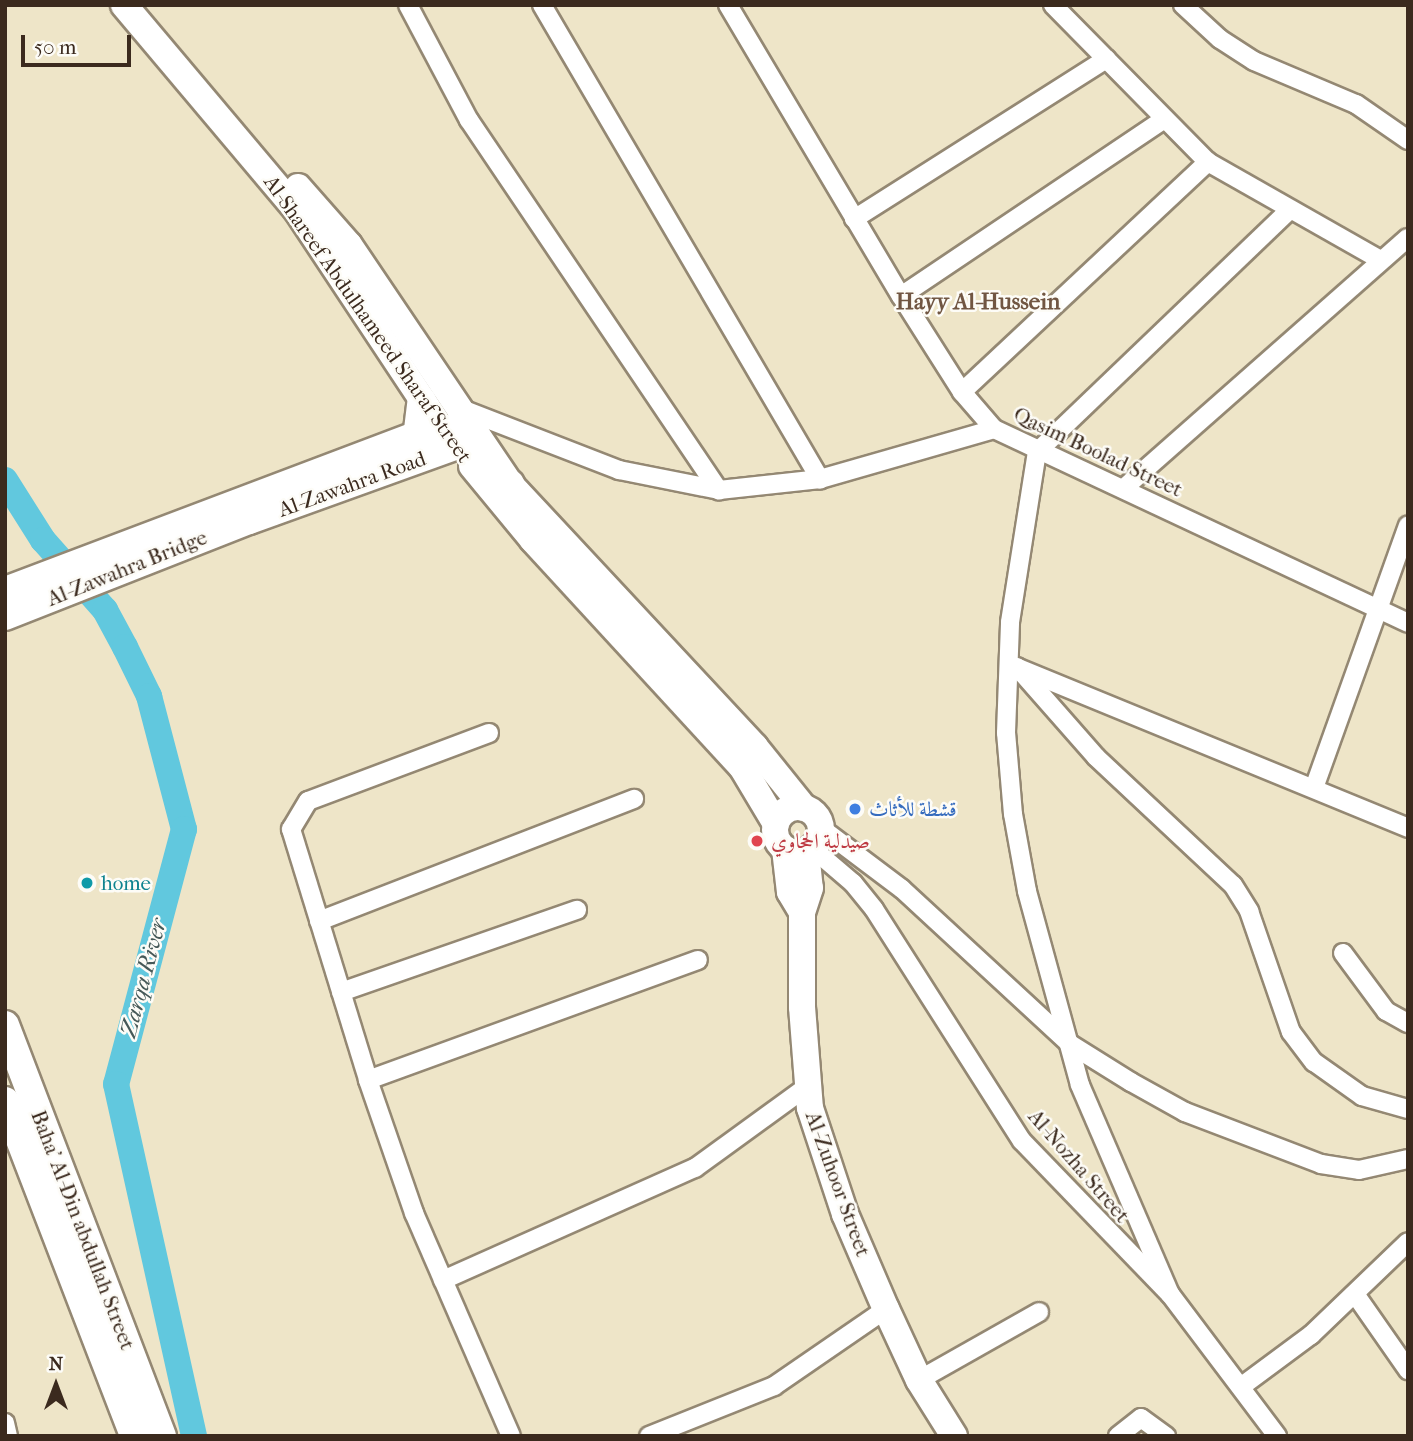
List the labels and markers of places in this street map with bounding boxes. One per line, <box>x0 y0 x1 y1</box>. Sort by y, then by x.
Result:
place label: قشطة للأثاث <box>869 796 957 822</box>
marker: قشطة للأثاث <box>847 801 863 817</box>
place label: صيدلية الحجاوي <box>771 828 870 854</box>
marker: صيدلية الحجاوي <box>749 833 765 849</box>
place label: home <box>101 870 151 896</box>
marker: home <box>79 875 95 891</box>

